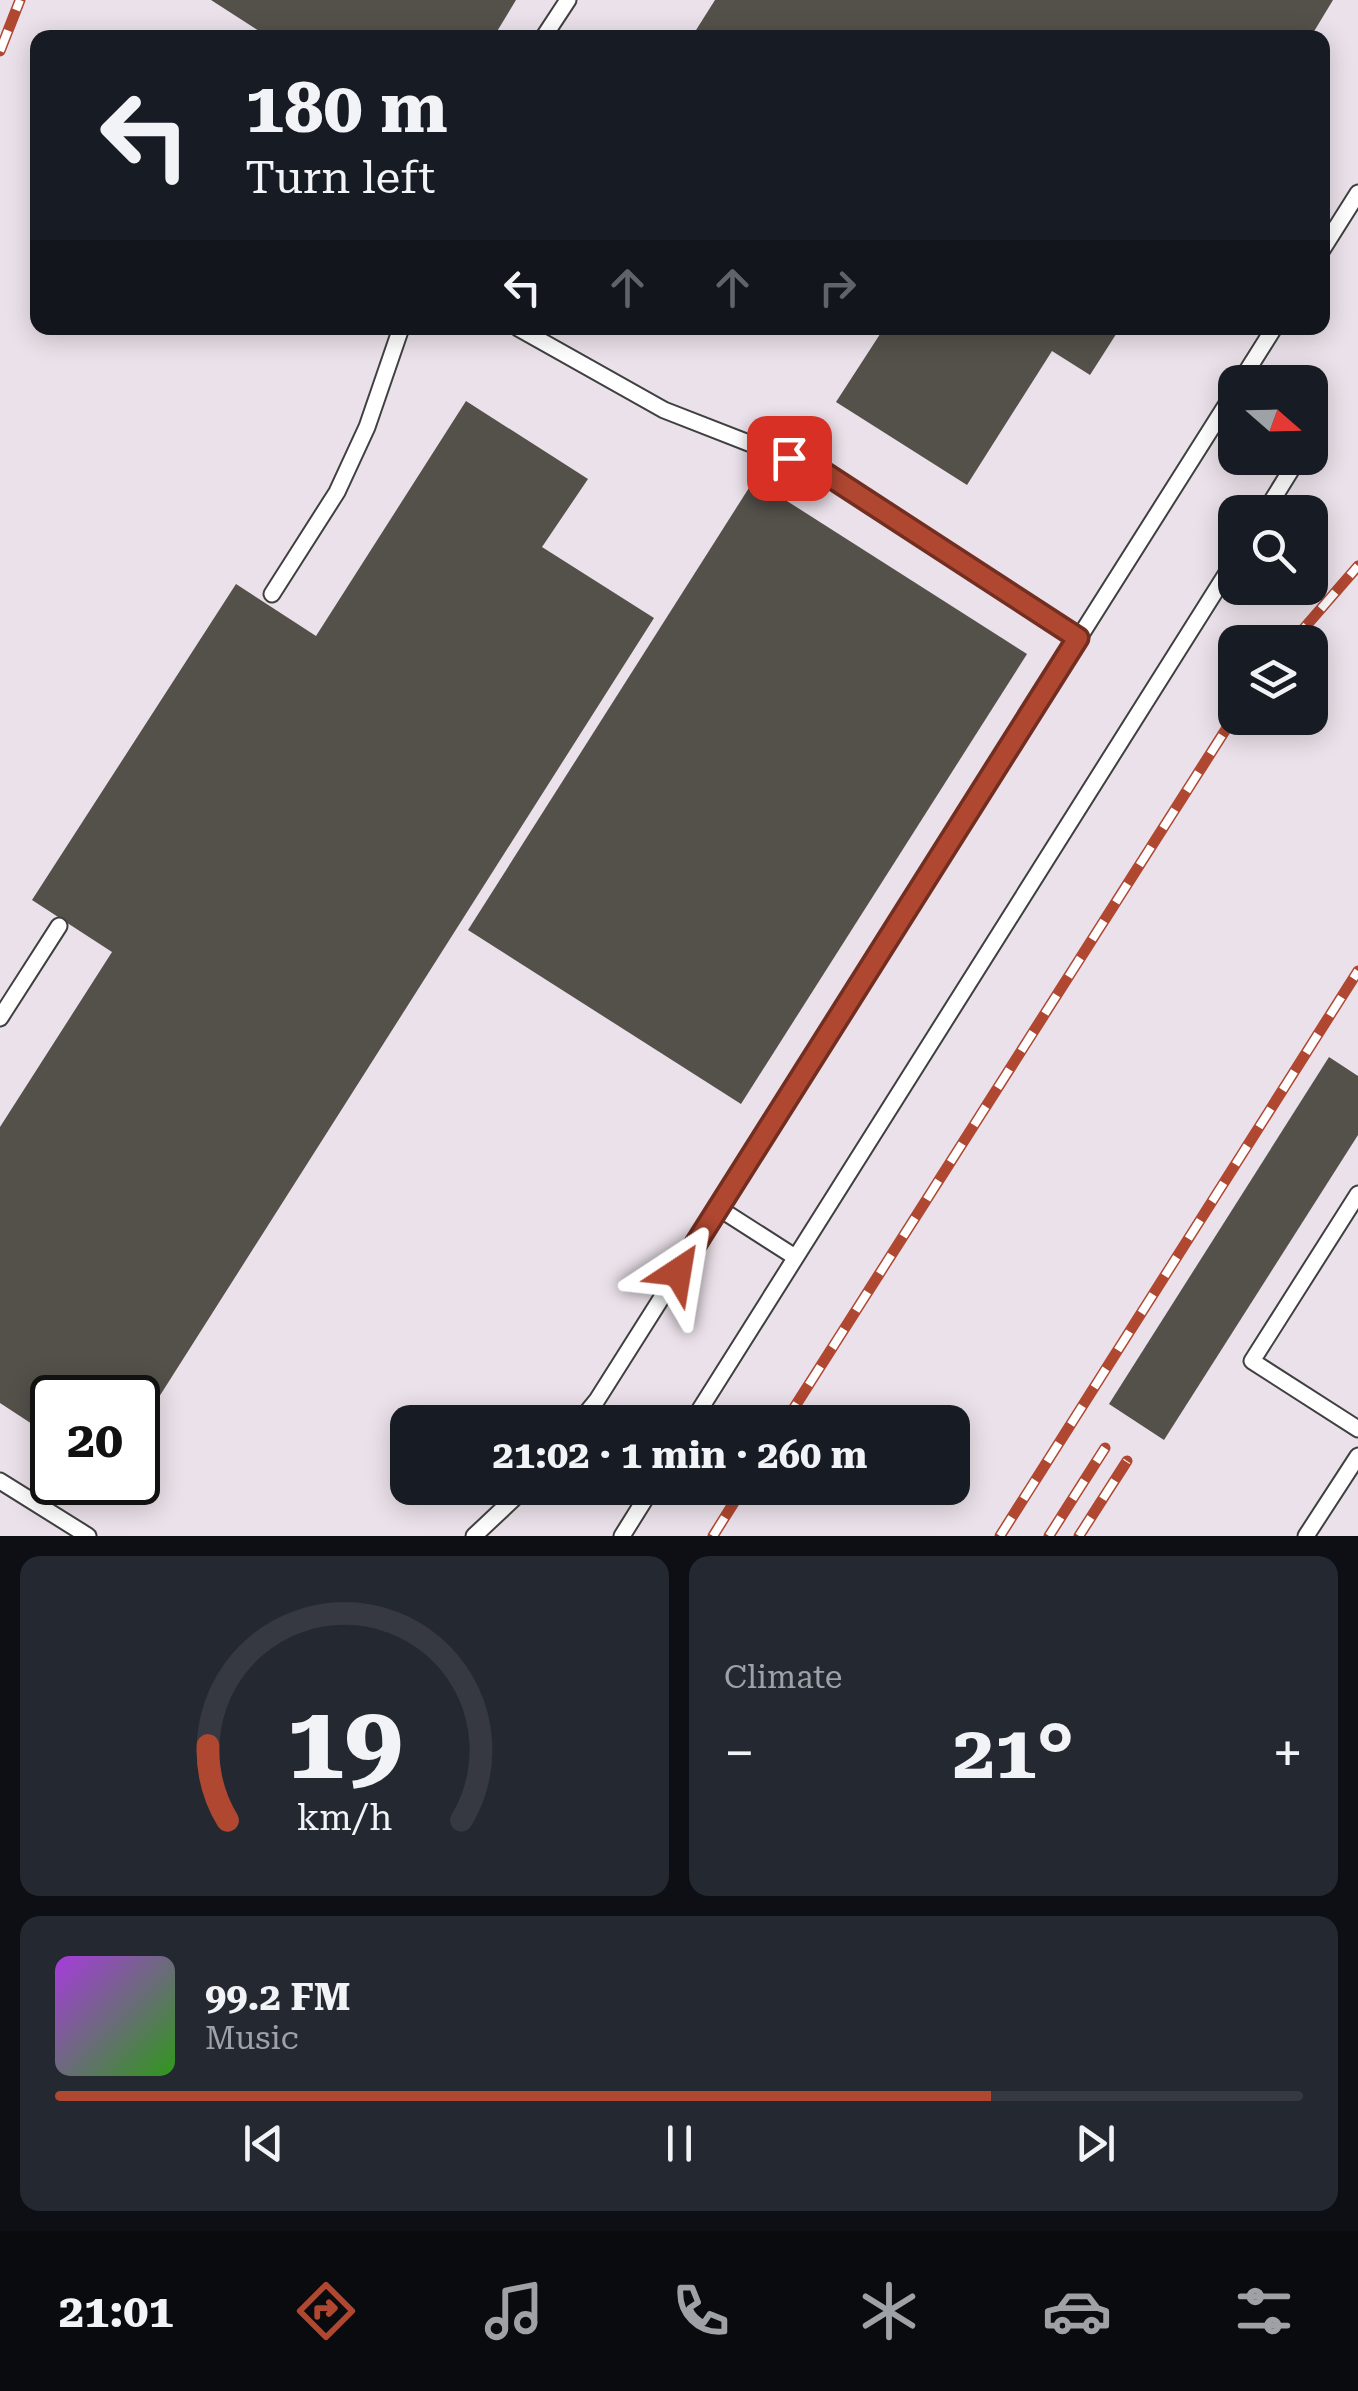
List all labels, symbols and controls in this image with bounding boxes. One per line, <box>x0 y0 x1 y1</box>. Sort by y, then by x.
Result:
text: 180 m <box>245 67 448 149</box>
icon: left <box>80 70 210 200</box>
text: Turn left <box>245 151 435 204</box>
icon: left <box>495 260 550 315</box>
icon: ahead <box>600 260 655 315</box>
icon: ahead <box>705 260 760 315</box>
icon: right <box>810 260 865 315</box>
north arrow <box>1218 365 1328 475</box>
map controls <box>1218 365 1328 735</box>
pin <box>747 416 832 501</box>
icon: arrive <box>762 431 817 486</box>
button: search <box>1218 495 1328 605</box>
button: layers <box>1218 625 1328 735</box>
position arrow <box>626 1220 730 1324</box>
speed limit sign: 20 <box>30 1375 160 1505</box>
text: 21:02 · 1 min · 260 m <box>493 1433 867 1477</box>
text: Climate <box>724 1658 842 1696</box>
text: 19 <box>286 1682 403 1803</box>
text: 21° <box>953 1708 1074 1796</box>
text: − <box>724 1721 755 1785</box>
text: + <box>1272 1721 1303 1785</box>
text: km/h <box>297 1797 392 1839</box>
text: 99.2 FM <box>205 1975 351 2019</box>
text: Music <box>205 2019 299 2057</box>
icon: previous <box>236 2116 291 2171</box>
icon: pause <box>652 2116 707 2171</box>
icon: next <box>1068 2116 1123 2171</box>
icon: directions <box>291 2276 361 2346</box>
icon: music <box>479 2276 549 2346</box>
icon: phone <box>666 2276 736 2346</box>
icon: climate <box>854 2276 924 2346</box>
icon: car <box>1042 2276 1112 2346</box>
icon: filters <box>1229 2276 1299 2346</box>
text: 21:01 <box>59 2285 174 2338</box>

